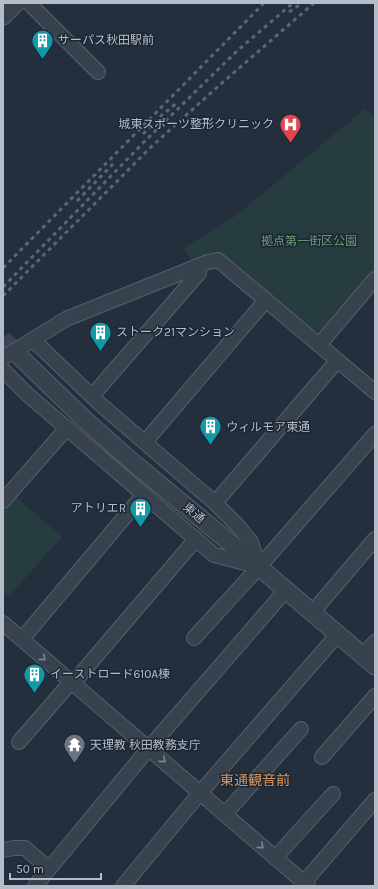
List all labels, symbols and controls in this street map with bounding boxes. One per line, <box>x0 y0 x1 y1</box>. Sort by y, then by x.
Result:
building icon: サーパス秋田駅前 <box>30 27 56 60</box>
place label: サーパス秋田駅前 <box>58 33 154 47</box>
hospital icon: 城東スポーツ整形クリニック <box>277 111 303 144</box>
place label: 城東スポーツ整形クリニック <box>118 117 274 131</box>
park label: 拠点第一街区公園 <box>261 234 357 248</box>
building icon: ストーク21マンション <box>88 319 114 352</box>
place label: ストーク21マンション <box>116 325 235 339</box>
building icon: ウィルモア東通 <box>197 414 223 447</box>
place label: ウィルモア東通 <box>226 420 310 434</box>
building icon: アトリエR <box>128 495 154 528</box>
street label: 東通 <box>180 500 208 526</box>
place label: アトリエR <box>71 501 126 515</box>
one-way arrow <box>38 653 46 660</box>
building icon: イーストロード610A棟 <box>22 661 48 694</box>
place label: イーストロード610A棟 <box>50 667 170 681</box>
temple icon: 天理教 秋田教務支庁 <box>61 732 87 765</box>
place label: 天理教 秋田教務支庁 <box>90 738 201 752</box>
one-way arrow <box>158 756 166 763</box>
district label: 東通観音前 <box>220 772 290 789</box>
one-way arrow <box>256 841 264 848</box>
scale bar <box>10 855 101 881</box>
text: 50 m <box>16 862 44 876</box>

